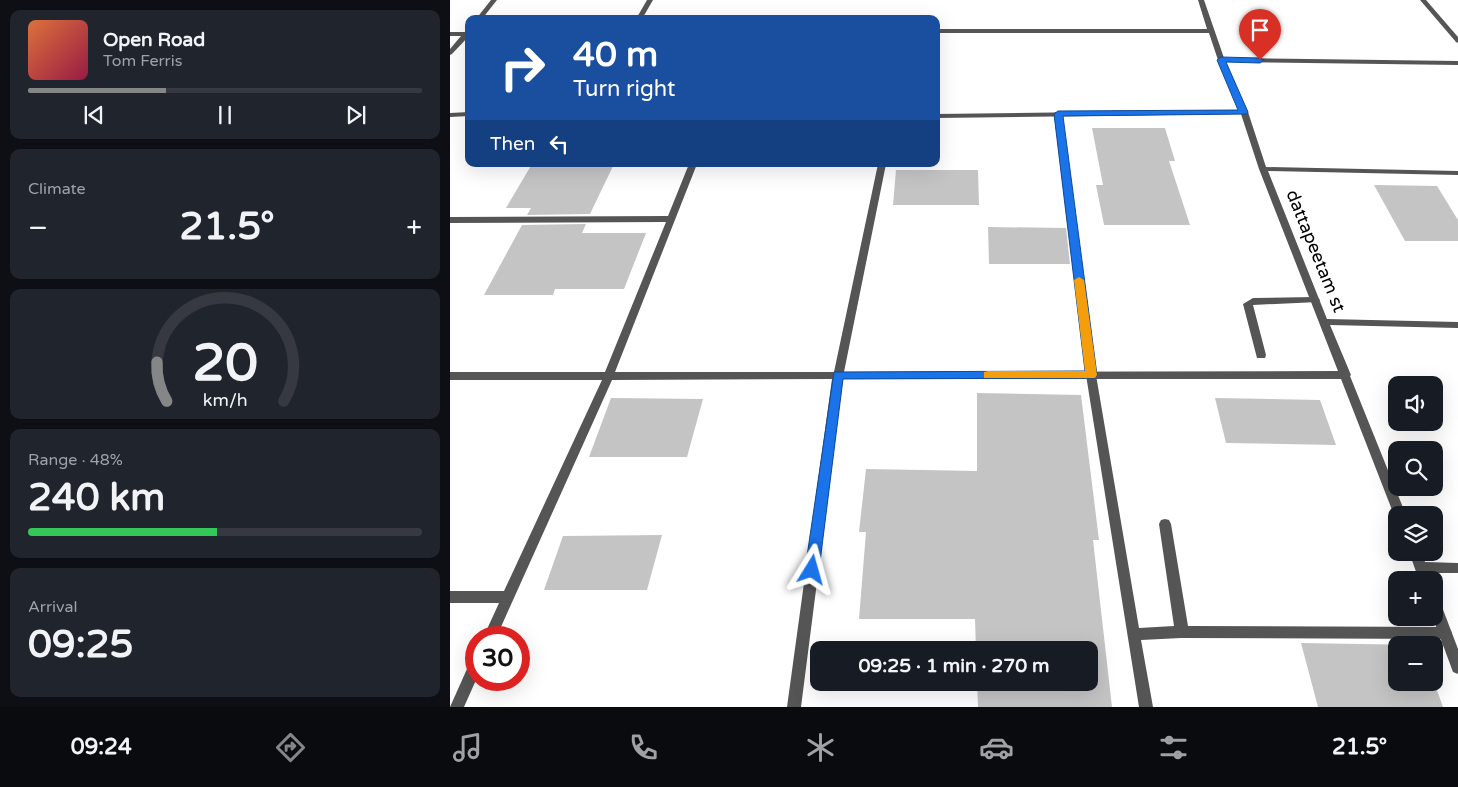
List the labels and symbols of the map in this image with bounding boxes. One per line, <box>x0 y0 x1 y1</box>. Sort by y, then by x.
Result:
pin <box>1239 9 1281 60</box>
street label: dattapeetam st <box>1281 186 1351 316</box>
position arrow <box>785 543 837 595</box>
speed limit sign: 30 <box>465 626 530 691</box>

